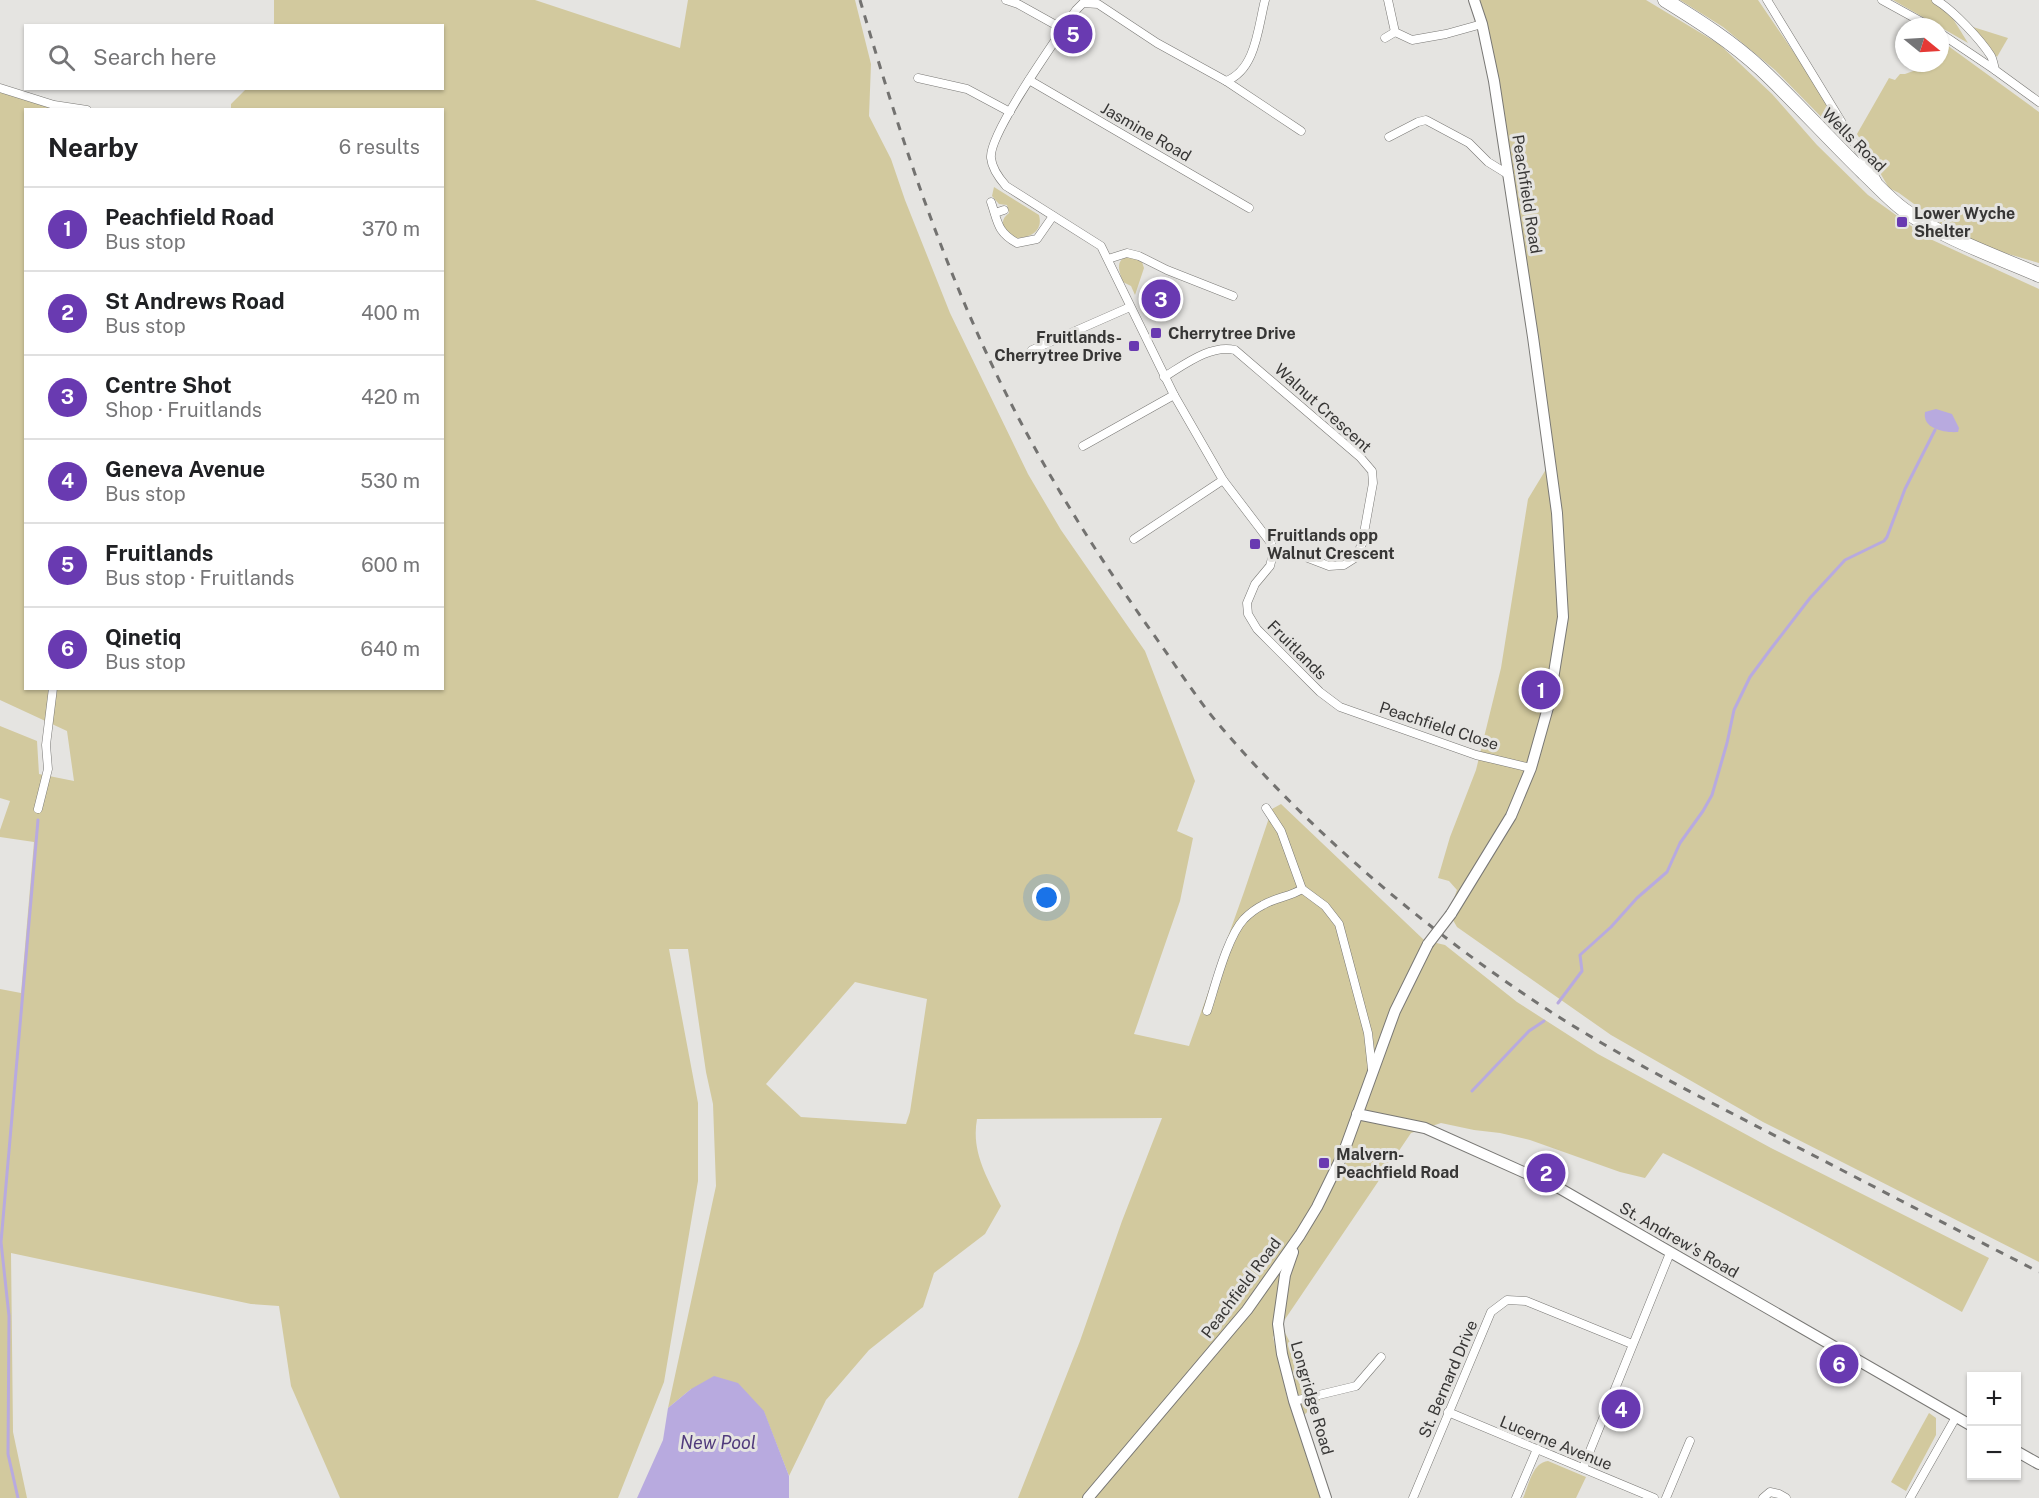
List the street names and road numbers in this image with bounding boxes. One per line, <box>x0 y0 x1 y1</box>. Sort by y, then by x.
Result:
street label: Jasmine Road <box>1098 99 1194 165</box>
street label: Wells Road <box>1818 104 1890 176</box>
street label: Peachfield Road <box>1508 133 1546 255</box>
street label: Walnut Crescent <box>1271 359 1375 457</box>
street label: Fruitlands <box>1263 616 1331 684</box>
street label: Peachfield Close <box>1377 698 1501 754</box>
street label: St. Andrew's Road <box>1616 1198 1742 1282</box>
street label: Peachfield Road <box>1197 1234 1285 1342</box>
street label: St. Bernard Drive <box>1415 1317 1481 1441</box>
street label: Longridge Road <box>1287 1339 1337 1457</box>
street label: Lucerne Avenue <box>1497 1412 1615 1474</box>

